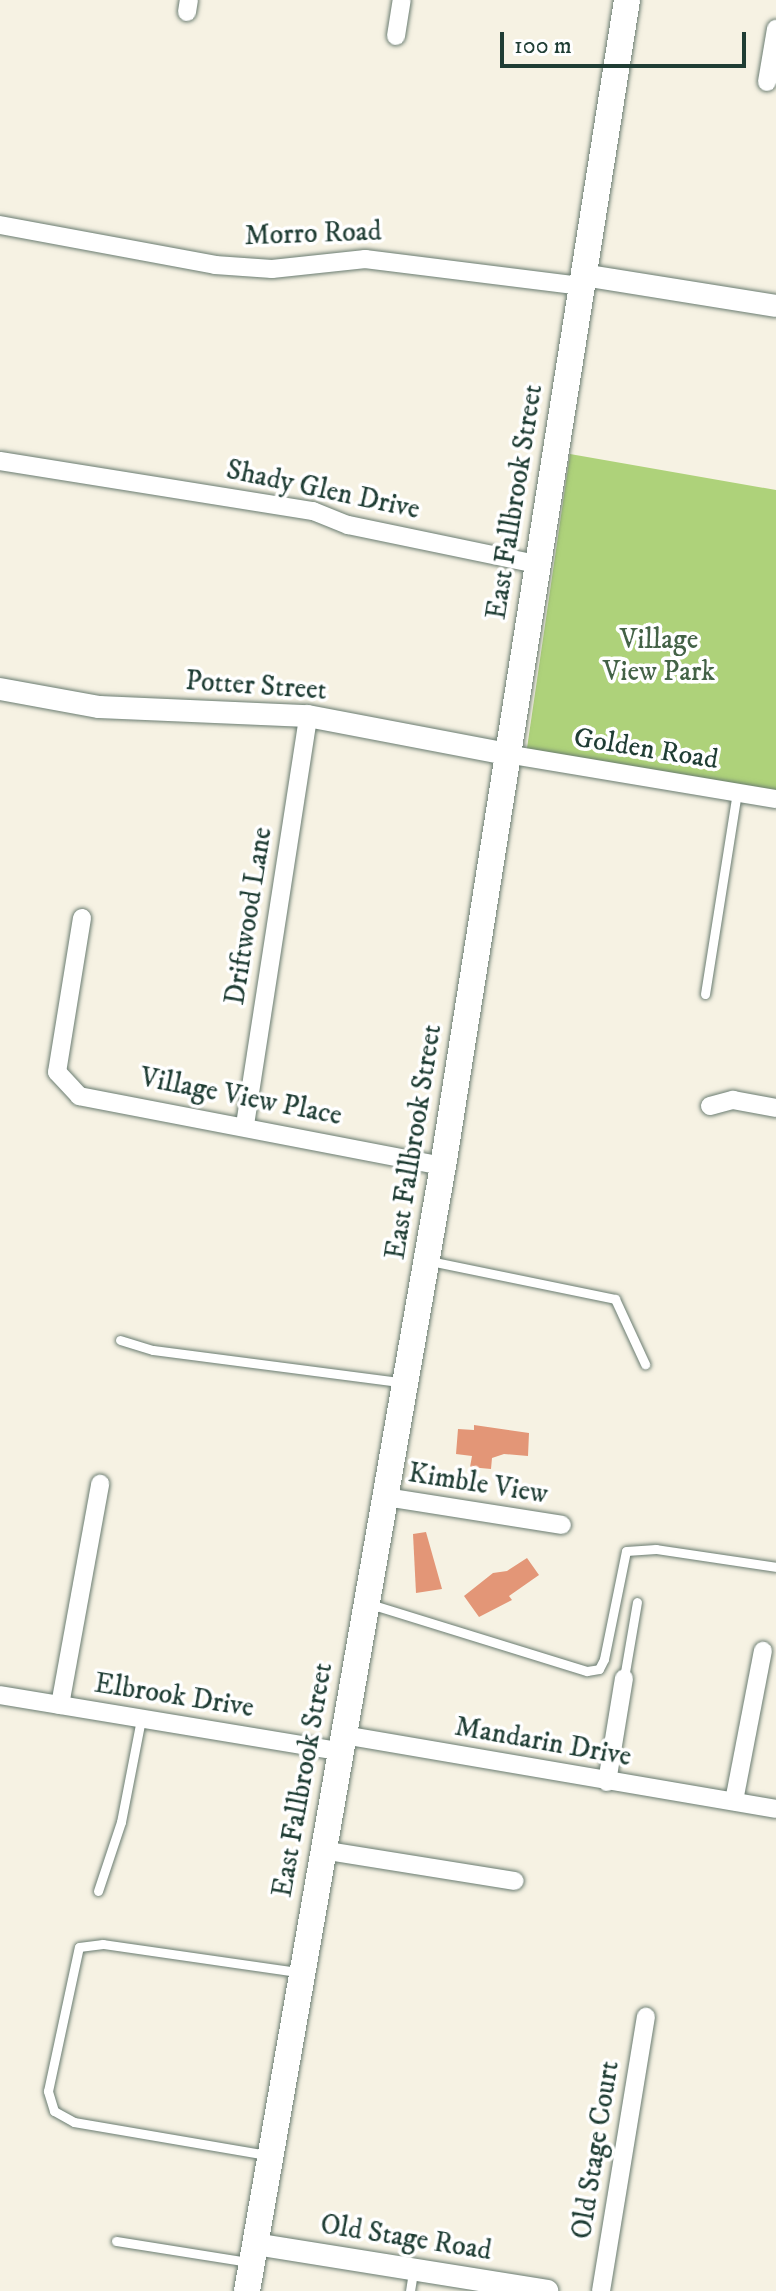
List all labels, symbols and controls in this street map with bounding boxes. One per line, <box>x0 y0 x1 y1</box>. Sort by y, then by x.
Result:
scale bar <box>504 16 750 66</box>
text: 100 m <box>514 31 572 61</box>
street label: Morro Road <box>244 215 382 253</box>
street label: East Fallbrook Street <box>480 382 550 622</box>
street label: Shady Glen Drive <box>223 453 423 527</box>
park label: Village View Park <box>603 623 715 689</box>
street label: Potter Street <box>184 664 328 708</box>
street label: Golden Road <box>571 721 721 777</box>
street label: Driftwood Lane <box>218 825 280 1007</box>
street label: East Fallbrook Street <box>379 1022 449 1262</box>
street label: Village View Place <box>137 1061 345 1133</box>
street label: Kimble View <box>406 1456 550 1512</box>
street label: East Fallbrook Street <box>266 1660 340 1900</box>
street label: Elbrook Drive <box>92 1667 256 1725</box>
street label: Mandarin Drive <box>452 1710 634 1774</box>
street label: Old Stage Court <box>565 2059 627 2241</box>
street label: Old Stage Road <box>318 2208 494 2268</box>

